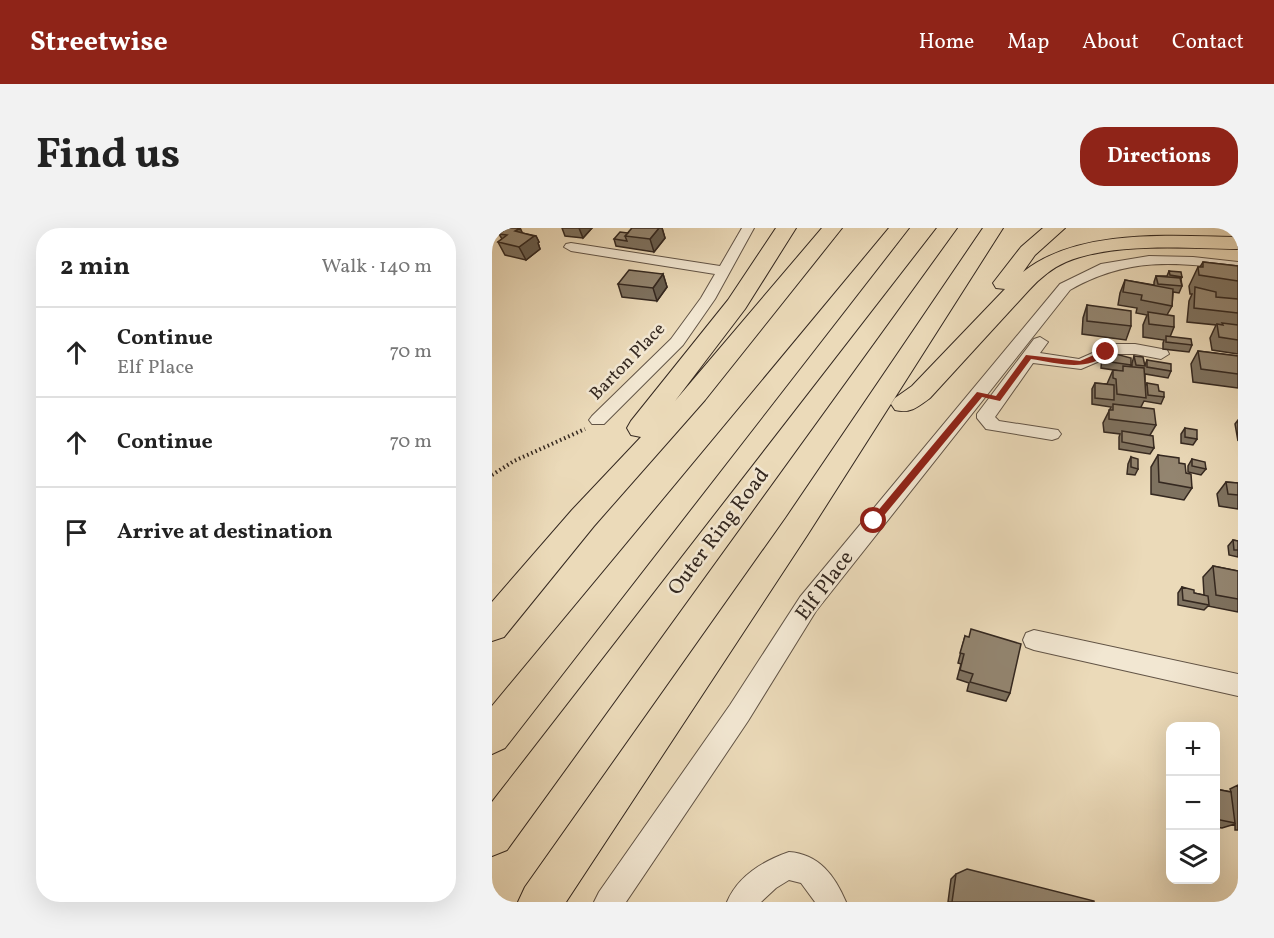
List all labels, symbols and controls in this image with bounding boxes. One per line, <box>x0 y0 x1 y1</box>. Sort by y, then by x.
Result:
text: Streetwise <box>30 23 168 62</box>
text: Home <box>919 28 974 57</box>
text: Map <box>1007 28 1049 57</box>
text: About <box>1082 28 1139 57</box>
text: Contact <box>1172 28 1244 57</box>
text: Find us <box>36 127 180 186</box>
button: Directions <box>1080 127 1238 186</box>
text: 2 min <box>60 249 130 285</box>
text: Walk · 140 m <box>322 253 432 281</box>
street label: Barton Place <box>585 318 671 406</box>
text: Continue <box>117 323 213 354</box>
icon: ahead <box>60 336 93 369</box>
text: 70 m <box>389 338 432 366</box>
route end <box>1092 338 1118 364</box>
text: Elf Place <box>117 354 194 382</box>
icon: ahead <box>60 426 93 459</box>
text: Continue <box>117 427 213 458</box>
text: 70 m <box>389 428 432 456</box>
street label: Outer Ring Road <box>661 462 777 602</box>
route start <box>860 507 886 533</box>
icon: arrive <box>60 516 93 549</box>
text: Arrive at destination <box>117 517 333 548</box>
street label: Elf Place <box>789 545 861 627</box>
map controls <box>1166 722 1220 884</box>
button: + <box>1166 722 1220 776</box>
button: − <box>1166 776 1220 830</box>
button: layers <box>1166 830 1220 884</box>

